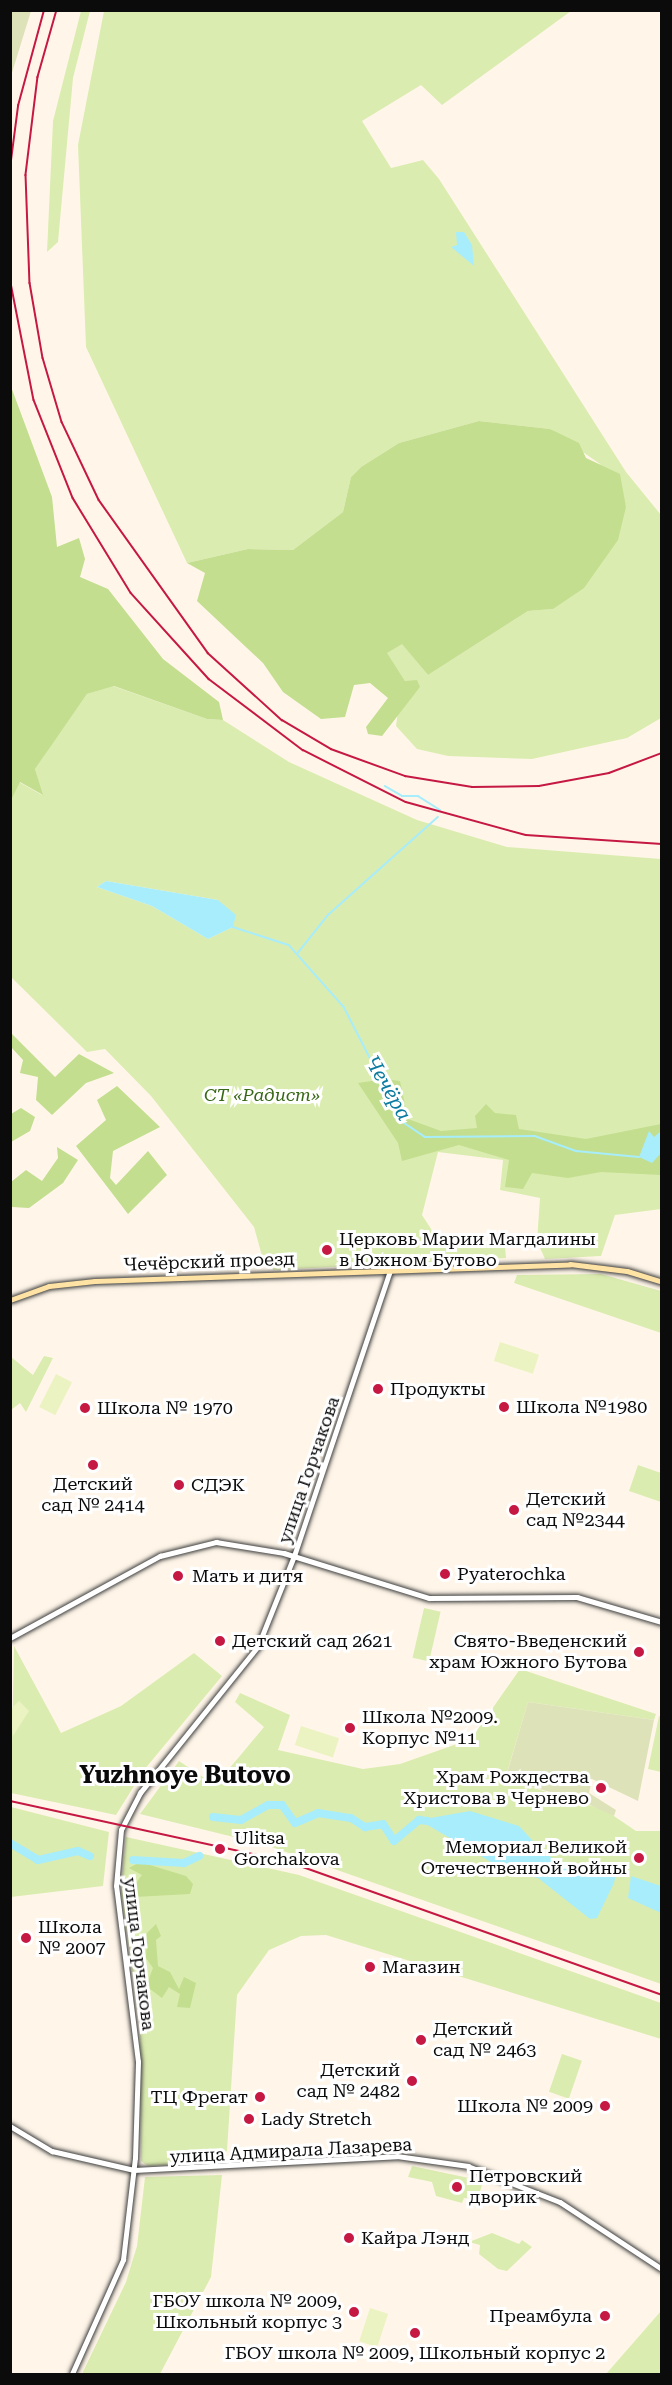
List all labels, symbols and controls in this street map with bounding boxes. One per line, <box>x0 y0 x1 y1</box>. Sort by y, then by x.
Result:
water label: Чечёра <box>360 1051 416 1125</box>
park label: СТ «Радист» <box>204 1084 320 1106</box>
place label: Церковь Марии Магдалины в Южном Бутово <box>339 1229 596 1272</box>
marker: Церковь Марии Магдалины в Южном Бутово <box>320 1243 334 1257</box>
street label: Чечёрский проезд <box>123 1248 295 1276</box>
place label: Продукты <box>390 1378 486 1400</box>
marker: Продукты <box>371 1382 385 1396</box>
street label: улица Горчакова <box>274 1394 344 1546</box>
place label: Школа №1980 <box>516 1396 647 1418</box>
place label: Школа № 1970 <box>97 1397 233 1419</box>
marker: Школа №1980 <box>497 1400 511 1414</box>
marker: Школа № 1970 <box>78 1401 92 1415</box>
marker: Детский сад № 2414 <box>86 1458 100 1472</box>
place label: Детский сад № 2414 <box>41 1474 145 1516</box>
place label: СДЭК <box>191 1474 245 1496</box>
marker: СДЭК <box>172 1478 186 1492</box>
place label: Детский сад №2344 <box>526 1489 625 1532</box>
marker: Детский сад №2344 <box>507 1503 521 1517</box>
place label: Pyaterochka <box>457 1563 565 1585</box>
place label: Мать и дитя <box>192 1565 303 1587</box>
marker: Мать и дитя <box>169 1567 187 1585</box>
marker: Pyaterochka <box>438 1567 452 1581</box>
place label: Детский сад 2621 <box>232 1630 392 1652</box>
place label: Свято-Введенский храм Южного Бутова <box>429 1631 627 1674</box>
marker: Детский сад 2621 <box>213 1634 227 1648</box>
marker: Свято-Введенский храм Южного Бутова <box>632 1645 646 1659</box>
place label: Школа №2009. Корпус №11 <box>362 1707 498 1750</box>
marker: Школа №2009. Корпус №11 <box>343 1721 357 1735</box>
district label: Yuzhnoye Butovo <box>79 1762 291 1790</box>
place label: Храм Рождества Христова в Чернево <box>403 1767 589 1810</box>
marker: Храм Рождества Христова в Чернево <box>594 1781 608 1795</box>
place label: Ulitsa Gorchakova <box>234 1828 339 1870</box>
place label: Мемориал Великой Отечественной войны <box>421 1837 627 1880</box>
marker: Ulitsa Gorchakova <box>211 1840 229 1858</box>
marker: Мемориал Великой Отечественной войны <box>632 1851 646 1865</box>
street label: улица Горчакова <box>119 1876 159 2032</box>
place label: Школа № 2007 <box>38 1917 106 1960</box>
marker: Школа № 2007 <box>19 1931 33 1945</box>
place label: Магазин <box>382 1956 461 1978</box>
marker: Магазин <box>363 1960 377 1974</box>
place label: Детский сад № 2463 <box>433 2019 536 2062</box>
marker: Детский сад № 2463 <box>414 2033 428 2047</box>
place label: Детский сад № 2482 <box>297 2060 400 2102</box>
marker: Детский сад № 2482 <box>405 2074 419 2088</box>
place label: ТЦ Фрегат <box>151 2086 248 2108</box>
marker: ТЦ Фрегат <box>253 2090 267 2104</box>
place label: Школа № 2009 <box>457 2095 593 2117</box>
marker: Школа № 2009 <box>598 2099 612 2113</box>
place label: Lady Stretch <box>261 2108 372 2130</box>
marker: Lady Stretch <box>242 2112 256 2126</box>
street label: улица Адмирала Лазарева <box>169 2134 413 2168</box>
place label: Петровский дворик <box>469 2166 582 2208</box>
marker: Петровский дворик <box>450 2180 464 2194</box>
place label: Кайра Лэнд <box>361 2227 469 2249</box>
marker: Кайра Лэнд <box>342 2231 356 2245</box>
place label: ГБОУ школа № 2009, Школьный корпус 3 <box>152 2291 342 2334</box>
marker: ГБОУ школа № 2009, Школьный корпус 3 <box>347 2305 361 2319</box>
place label: Преамбула <box>489 2305 592 2327</box>
marker: Преамбула <box>596 2307 614 2325</box>
marker: ГБОУ школа № 2009, Школьный корпус 2 <box>408 2326 422 2340</box>
place label: ГБОУ школа № 2009, Школьный корпус 2 <box>225 2342 605 2364</box>

